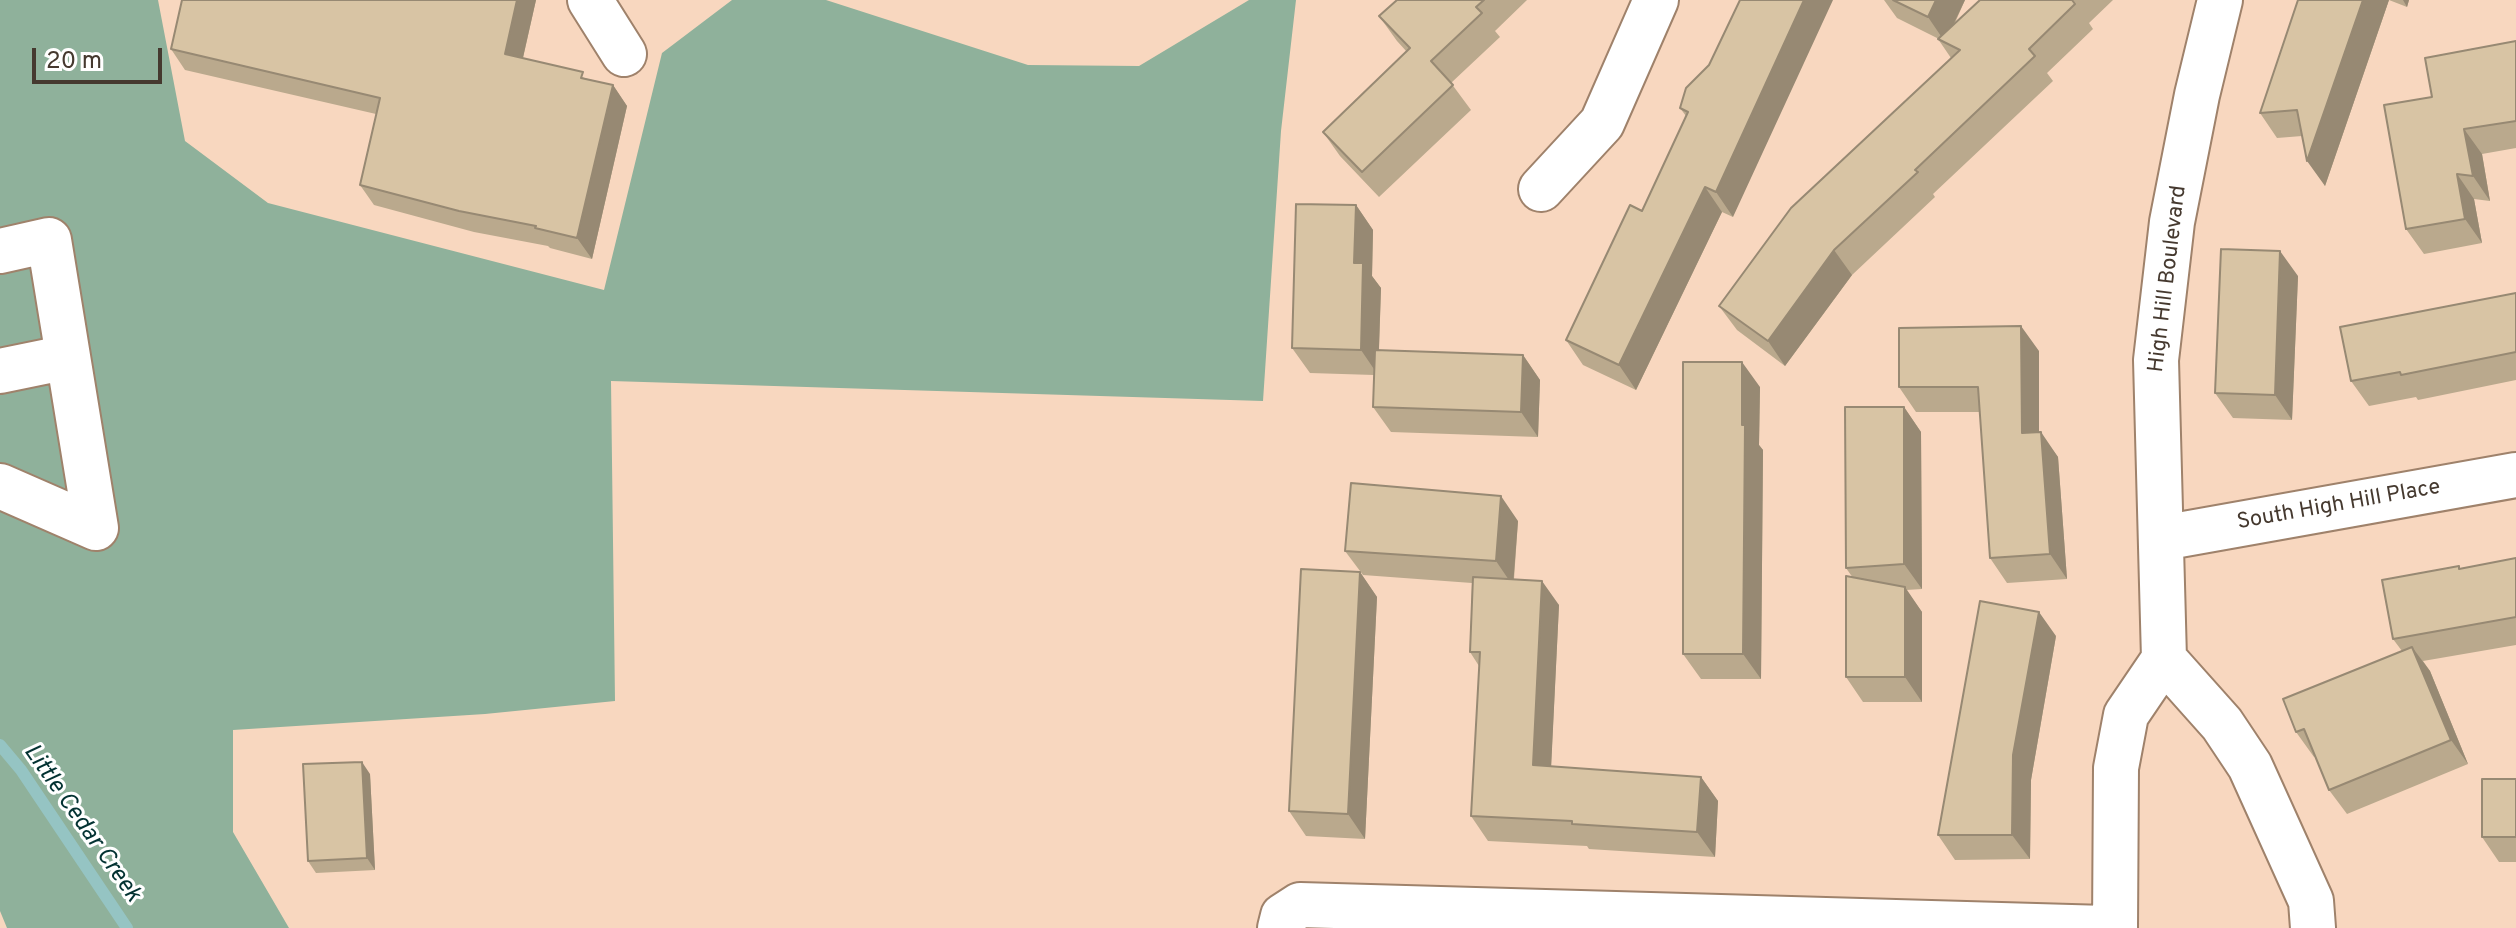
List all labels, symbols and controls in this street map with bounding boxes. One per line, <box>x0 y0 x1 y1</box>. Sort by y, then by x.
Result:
scale bar <box>36 32 166 82</box>
text: 20 m <box>46 47 102 77</box>
street label: High Hill Boulevard <box>2144 184 2194 374</box>
street label: South High Hill Place <box>2235 475 2443 537</box>
water label: Little Cedar Creek <box>16 739 146 909</box>

